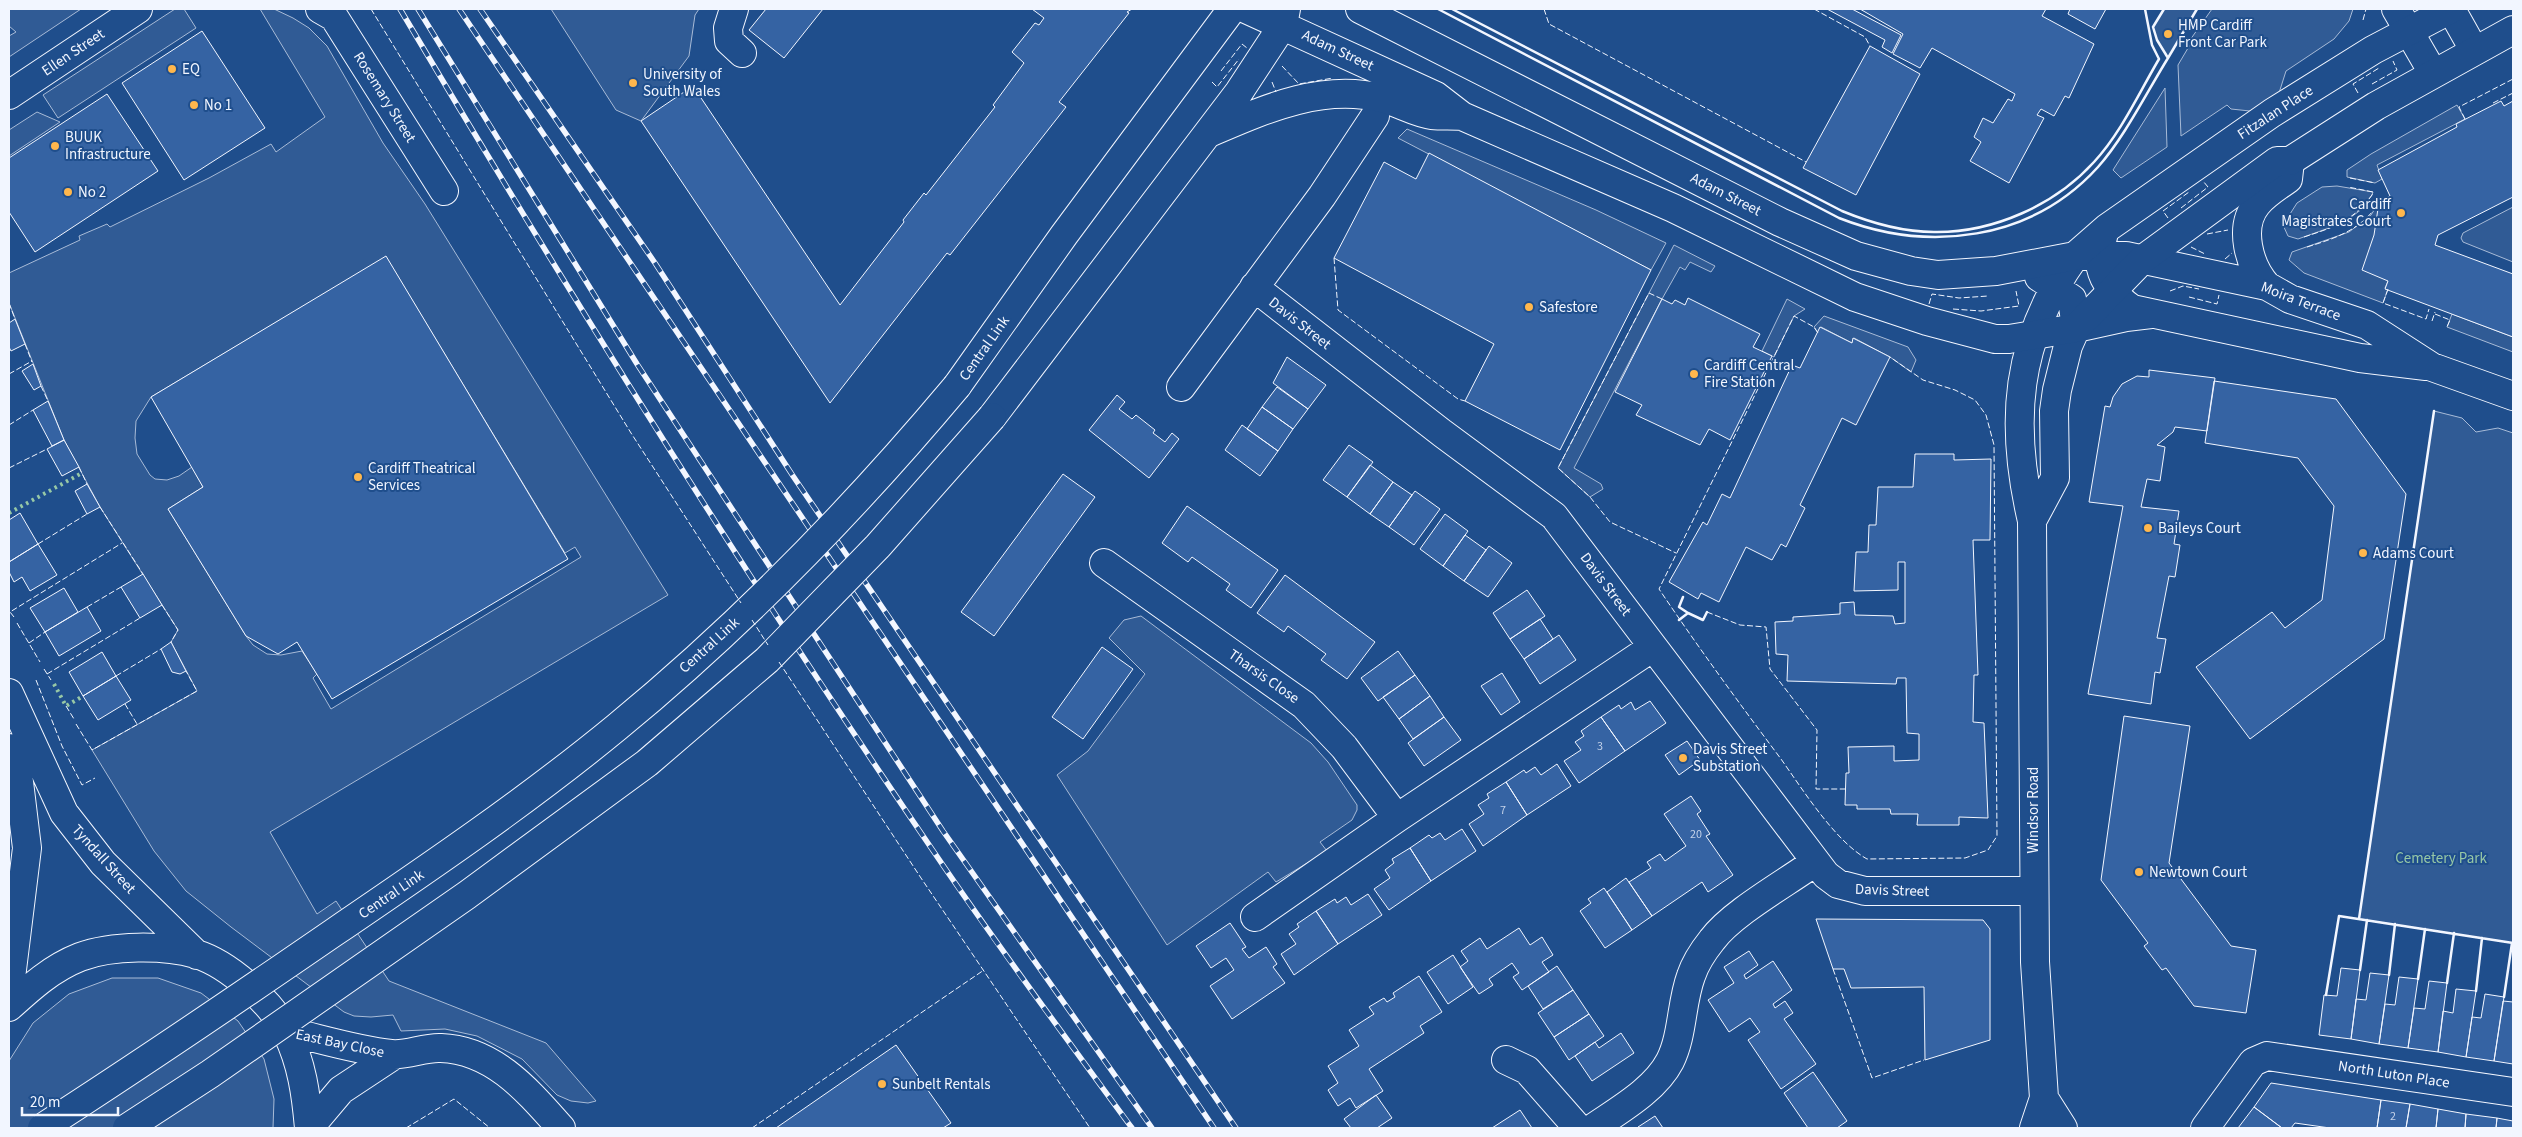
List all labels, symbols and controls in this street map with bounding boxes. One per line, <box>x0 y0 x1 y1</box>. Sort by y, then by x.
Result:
place label: HMP Cardiff Front Car Park <box>2178 15 2268 53</box>
street label: Ellen Street <box>38 24 109 81</box>
street label: Adam Street <box>1298 25 1377 76</box>
marker: HMP Cardiff Front Car Park <box>2162 28 2174 40</box>
street label: Rosemary Street <box>348 48 421 147</box>
place label: EQ <box>182 59 200 80</box>
marker: EQ <box>166 63 178 75</box>
place label: University of South Wales <box>643 64 722 102</box>
marker: University of South Wales <box>627 77 639 89</box>
street label: Fitzalan Place <box>2233 80 2317 145</box>
place label: No 1 <box>204 95 232 116</box>
marker: No 1 <box>188 99 200 111</box>
place label: BUUK Infrastructure <box>65 127 151 165</box>
marker: BUUK Infrastructure <box>49 140 61 152</box>
street label: Adam Street <box>1687 168 1765 221</box>
place label: No 2 <box>78 182 106 203</box>
marker: No 2 <box>62 186 74 198</box>
place label: Cardiff Magistrates Court <box>2281 194 2392 232</box>
marker: Cardiff Magistrates Court <box>2395 207 2407 219</box>
street label: Moira Terrace <box>2258 277 2344 326</box>
street label: Davis Street <box>1264 292 1335 355</box>
place label: Safestore <box>1539 297 1598 318</box>
marker: Safestore <box>1523 301 1535 313</box>
street label: Central Link <box>954 311 1015 385</box>
place label: Cardiff Central Fire Station <box>1704 355 1795 393</box>
marker: Cardiff Central Fire Station <box>1688 368 1700 380</box>
place label: Cardiff Theatrical Services <box>368 458 476 496</box>
marker: Cardiff Theatrical Services <box>352 471 364 483</box>
place label: Baileys Court <box>2158 518 2241 539</box>
marker: Baileys Court <box>2142 522 2154 534</box>
place label: Adams Court <box>2373 543 2454 564</box>
marker: Adams Court <box>2357 547 2369 559</box>
street label: Davis Street <box>1575 548 1636 620</box>
street label: Central Link <box>674 612 745 678</box>
street label: Tharsis Close <box>1224 644 1303 709</box>
house number: 3 <box>1597 738 1603 755</box>
place label: Davis Street Substation <box>1693 739 1767 777</box>
marker: Davis Street Substation <box>1677 752 1689 764</box>
street label: Windsor Road <box>2023 767 2044 853</box>
house number: 7 <box>1500 802 1506 819</box>
street label: Tyndall Street <box>67 820 141 899</box>
house number: 20 <box>1690 826 1702 843</box>
park label: Cemetery Park <box>2395 848 2487 869</box>
place label: Newtown Court <box>2149 862 2247 883</box>
street label: Central Link <box>354 864 429 924</box>
marker: Newtown Court <box>2133 866 2145 878</box>
street label: Davis Street <box>1854 879 1930 902</box>
street label: East Bay Close <box>294 1024 386 1063</box>
street label: North Luton Place <box>2337 1055 2451 1094</box>
place label: Sunbelt Rentals <box>892 1074 990 1095</box>
marker: Sunbelt Rentals <box>876 1078 888 1090</box>
scale bar <box>22 1084 119 1116</box>
text: 20 m <box>30 1092 60 1113</box>
house number: 2 <box>2390 1108 2396 1125</box>

